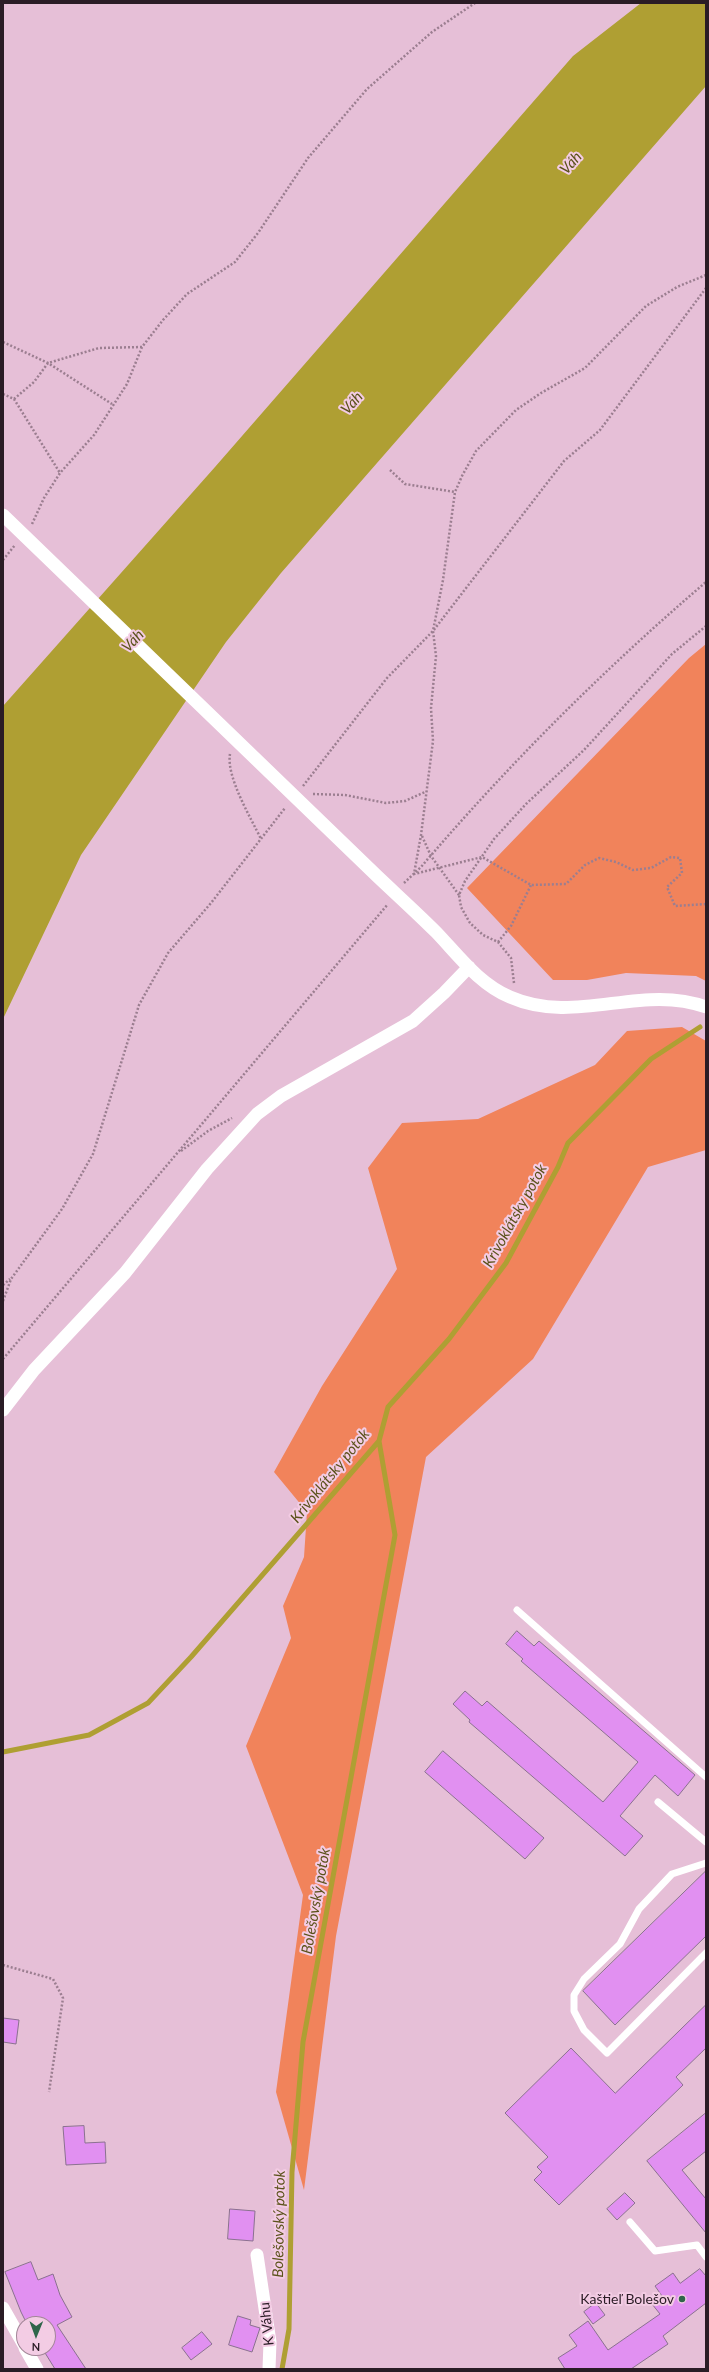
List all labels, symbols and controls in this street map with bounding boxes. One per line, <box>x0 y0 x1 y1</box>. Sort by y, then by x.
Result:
water label: Váh <box>556 148 586 178</box>
water label: Váh <box>337 388 367 418</box>
water label: Váh <box>118 626 148 656</box>
water label: Krivoklátsky potok <box>479 1161 551 1271</box>
water label: Krivoklátsky potok <box>287 1425 373 1527</box>
water label: Bolešovský potok <box>298 1847 334 1955</box>
water label: Bolešovský potok <box>269 2170 289 2278</box>
place label: Kaštieľ Bolešov <box>580 2291 674 2307</box>
marker: Kaštieľ Bolešov <box>677 2294 687 2304</box>
street label: K Váhu <box>256 2301 278 2347</box>
north arrow <box>16 2316 56 2356</box>
text: N <box>31 2341 40 2354</box>

